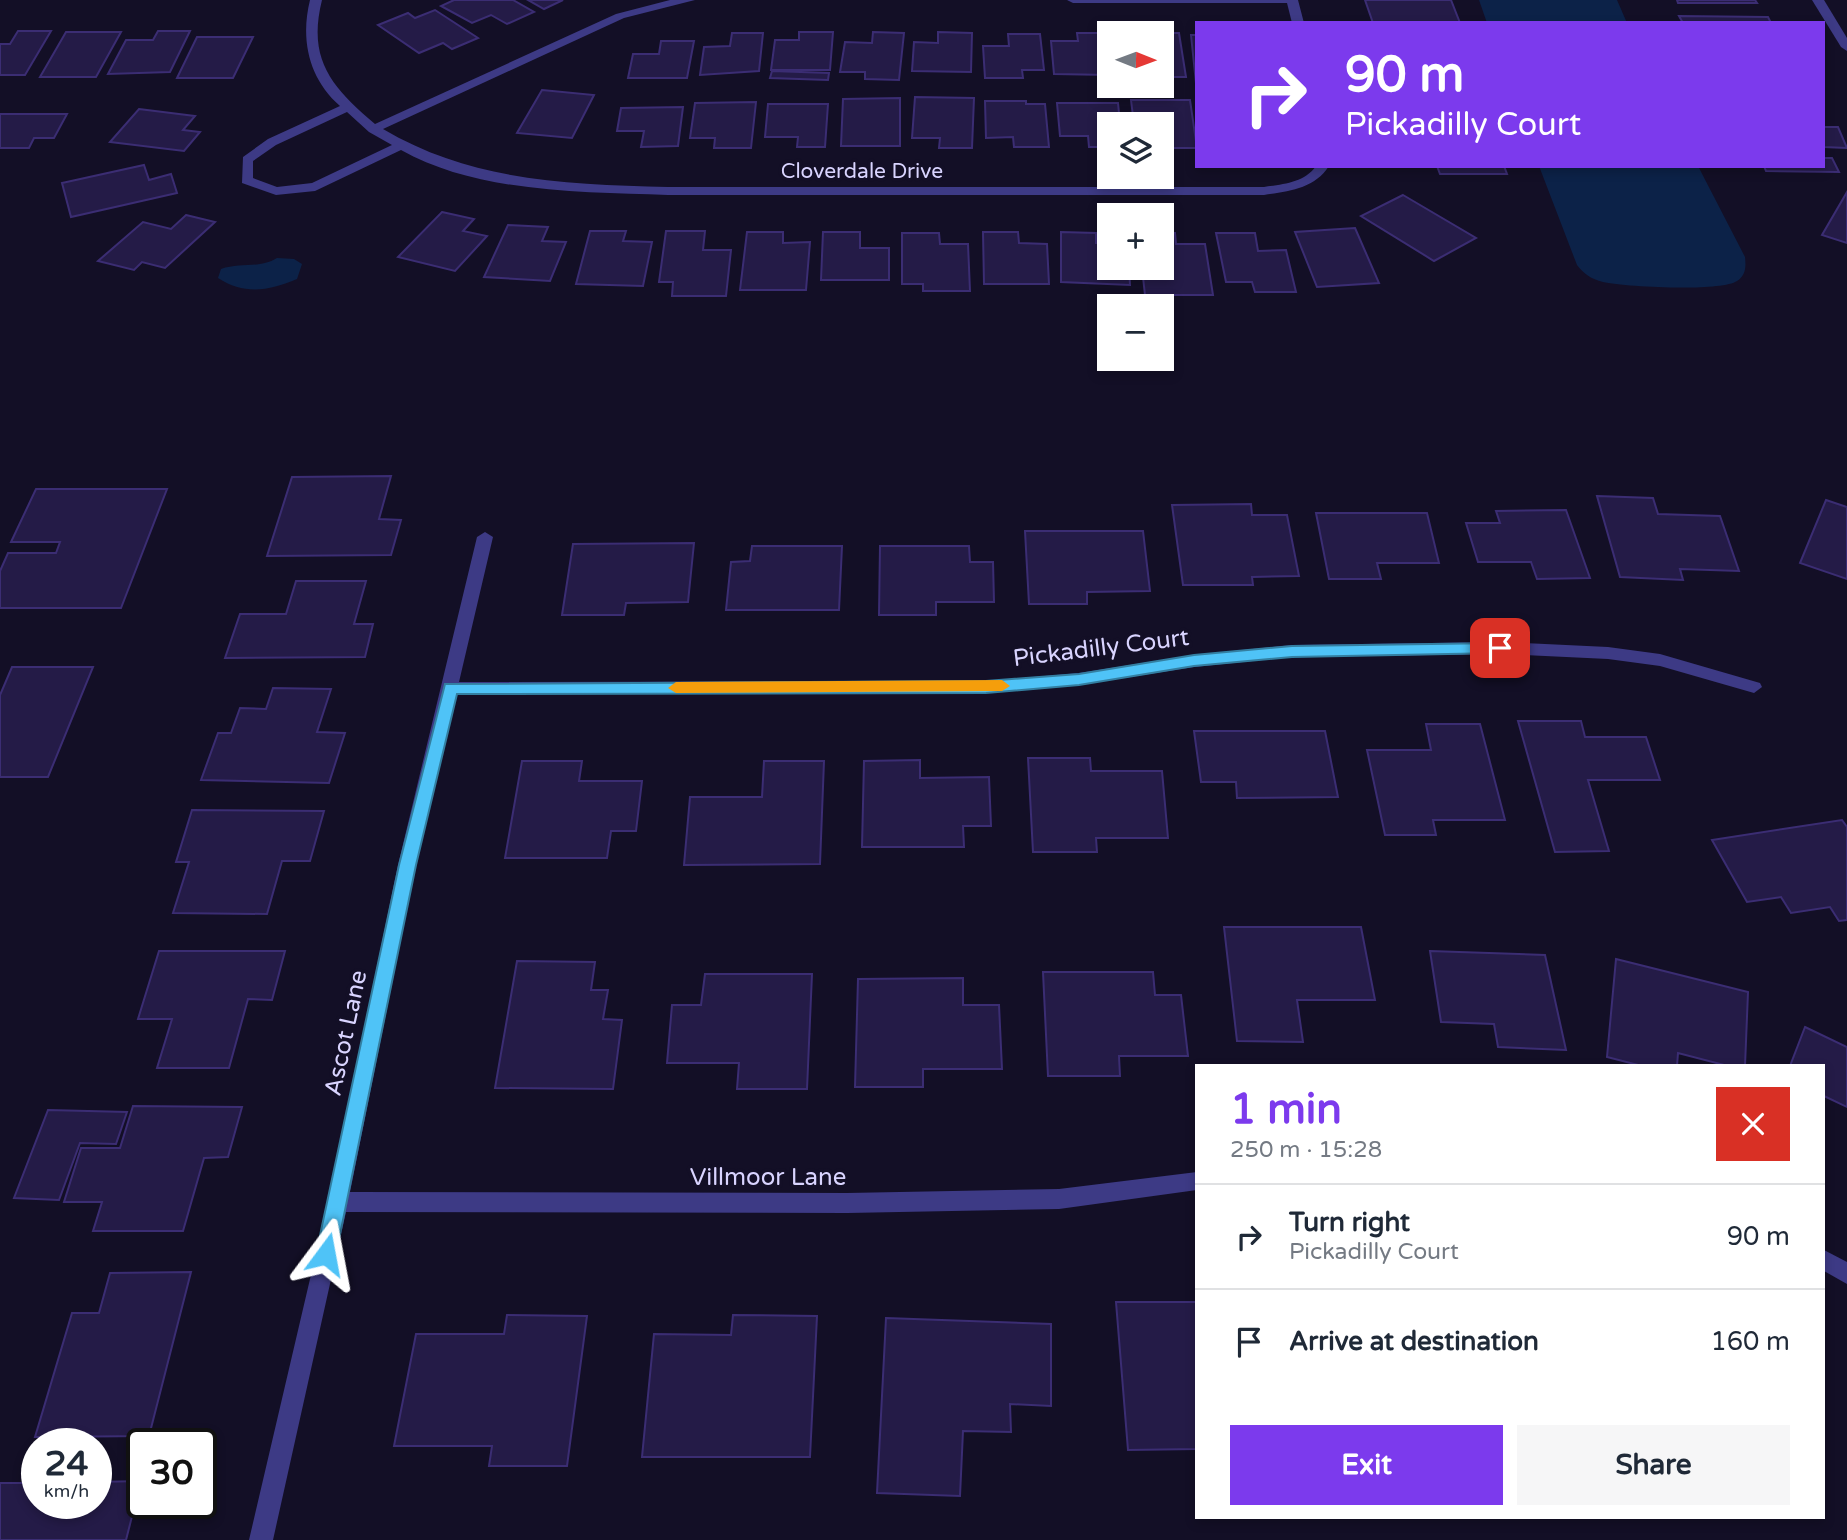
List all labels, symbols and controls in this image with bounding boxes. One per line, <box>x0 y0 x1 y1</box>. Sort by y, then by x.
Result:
north arrow <box>1097 21 1174 98</box>
map controls <box>1097 21 1174 371</box>
text: 90 m <box>1345 46 1464 105</box>
icon: right <box>1230 49 1321 140</box>
text: Pickadilly Court <box>1345 106 1581 144</box>
button: layers <box>1097 112 1174 189</box>
street label: Cloverdale Drive <box>781 159 943 184</box>
button: + <box>1097 203 1174 280</box>
button: − <box>1097 294 1174 371</box>
pin <box>1470 618 1530 678</box>
street label: Pickadilly Court <box>1011 623 1191 673</box>
icon: arrive <box>1481 629 1519 667</box>
street label: Ascot Lane <box>319 968 373 1098</box>
text: 1 min <box>1230 1084 1342 1135</box>
button: close <box>1716 1087 1790 1161</box>
text: 250 m · 15:28 <box>1230 1136 1382 1164</box>
street label: Villmoor Lane <box>690 1163 846 1192</box>
text: Turn right <box>1289 1207 1410 1238</box>
position arrow <box>289 1217 363 1291</box>
icon: right <box>1230 1218 1268 1256</box>
text: 90 m <box>1727 1221 1790 1252</box>
text: Pickadilly Court <box>1289 1238 1459 1266</box>
icon: arrive <box>1230 1323 1268 1361</box>
text: Arrive at destination <box>1289 1326 1539 1357</box>
text: 160 m <box>1710 1326 1790 1357</box>
button: Exit <box>1230 1425 1503 1505</box>
button: Share <box>1517 1425 1790 1505</box>
speed limit sign: 30 <box>126 1428 217 1519</box>
text: 24 <box>45 1443 88 1485</box>
text: km/h <box>44 1480 89 1502</box>

